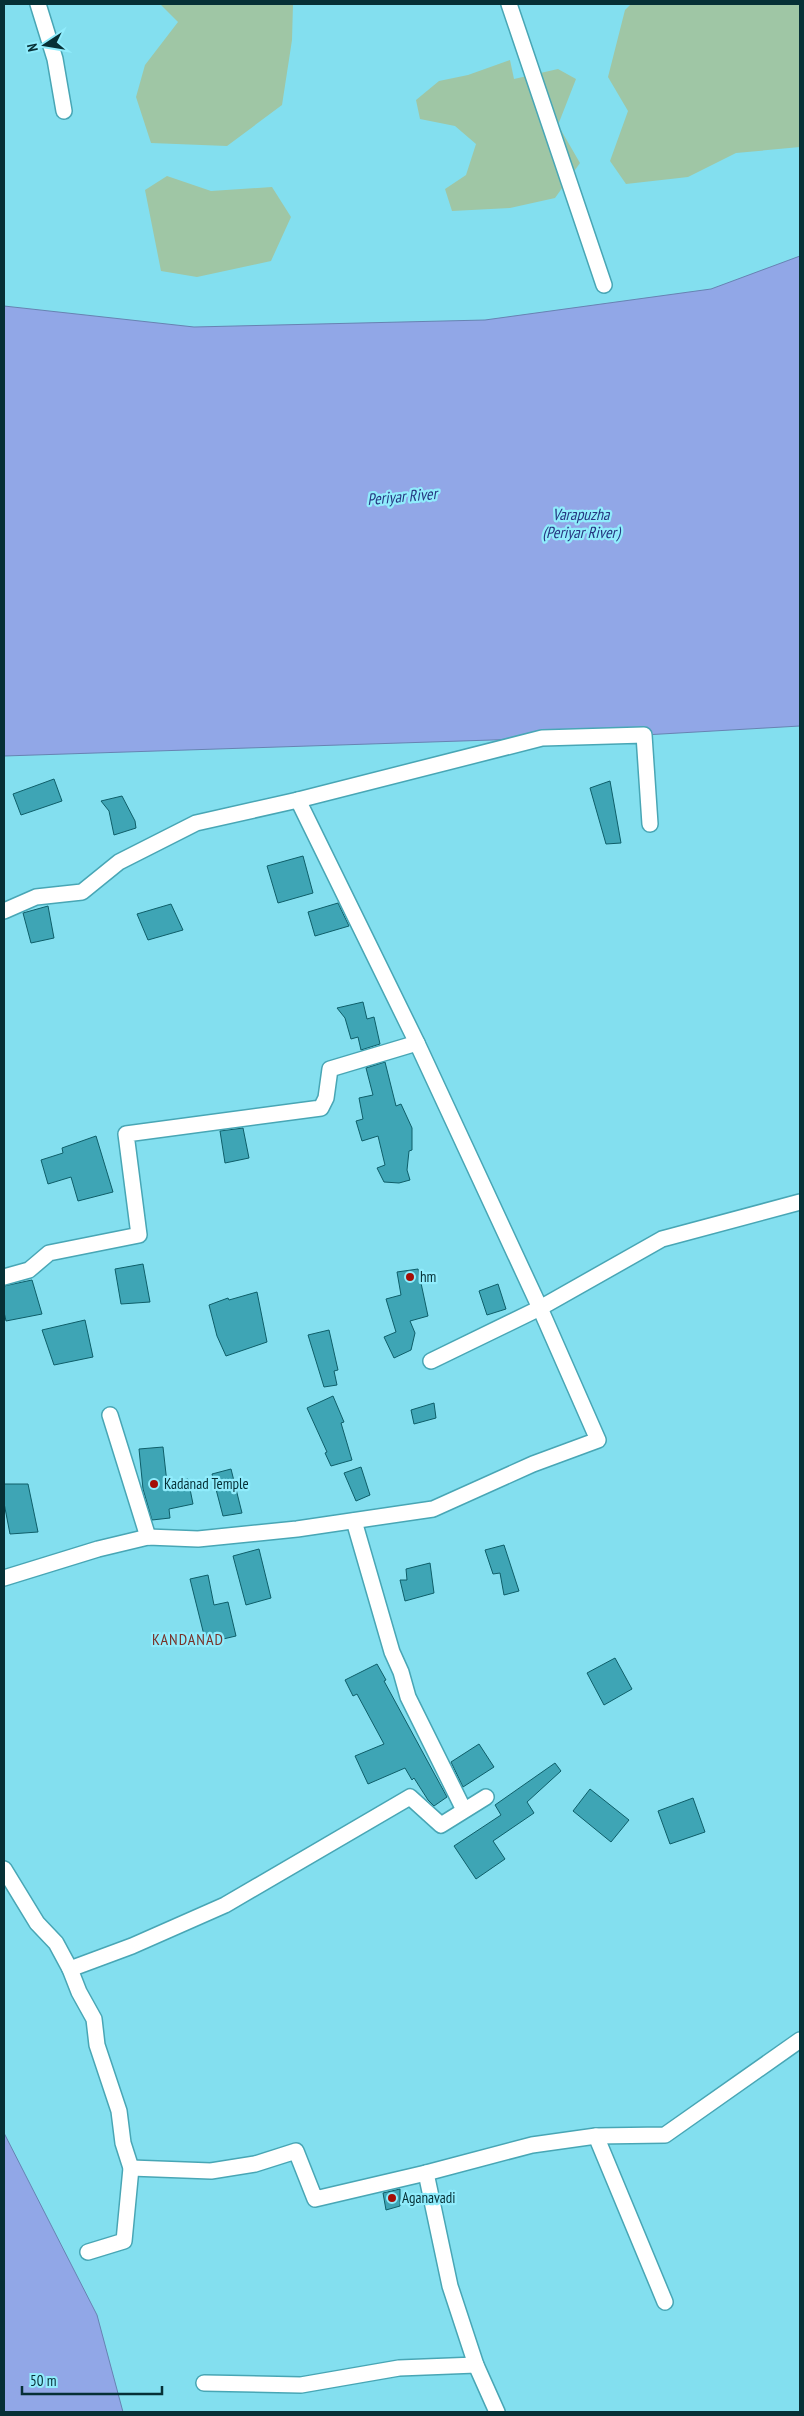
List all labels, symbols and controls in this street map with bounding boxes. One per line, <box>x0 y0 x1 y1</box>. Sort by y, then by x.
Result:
north arrow <box>20 20 70 70</box>
text: N <box>23 42 42 53</box>
water label: Periyar River <box>366 483 440 509</box>
water label: Varapuzha (Periyar River) <box>542 504 622 542</box>
place label: hm <box>420 1267 436 1286</box>
marker: hm <box>404 1271 416 1283</box>
place label: Kadanad Temple <box>164 1474 249 1493</box>
marker: Kadanad Temple <box>148 1478 160 1490</box>
district label: KANDANAD <box>152 1629 224 1649</box>
place label: Aganavadi <box>402 2188 456 2207</box>
marker: Aganavadi <box>386 2192 398 2204</box>
scale bar <box>22 2364 162 2396</box>
text: 50 m <box>30 2371 56 2390</box>

